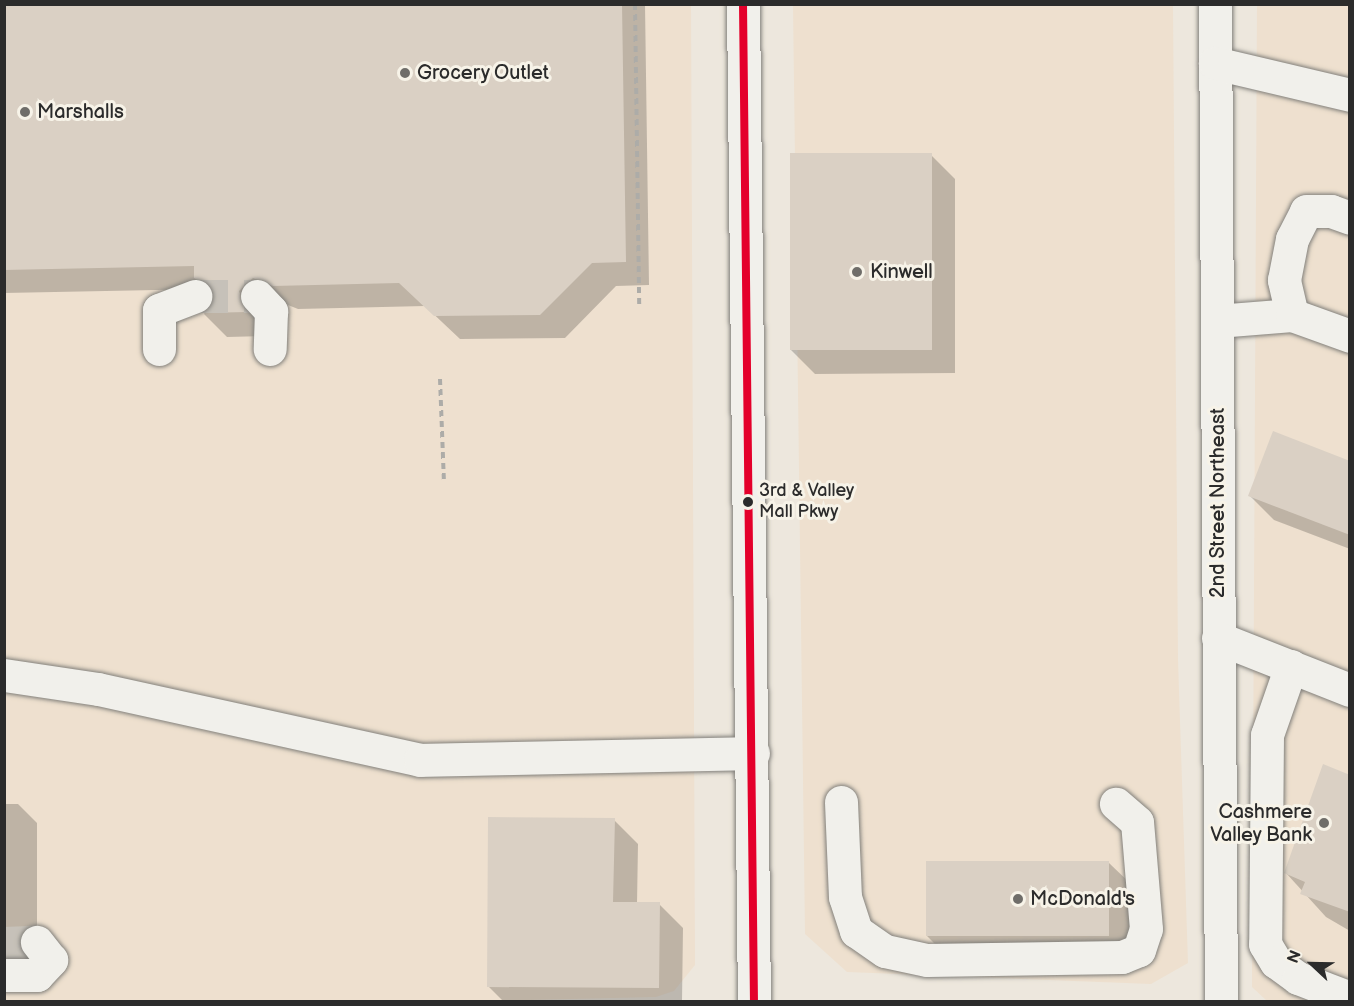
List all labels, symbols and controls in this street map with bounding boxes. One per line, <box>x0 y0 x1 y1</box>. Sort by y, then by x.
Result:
place label: Grocery Outlet <box>417 61 550 85</box>
marker: Grocery Outlet <box>398 66 412 80</box>
place label: Marshalls <box>37 100 124 124</box>
marker: Marshalls <box>18 105 32 119</box>
place label: Kinwell <box>870 260 933 284</box>
marker: Kinwell <box>848 263 866 281</box>
street label: 2nd Street Northeast <box>1206 408 1230 598</box>
place label: 3rd & Valley Mall Pkwy <box>759 481 855 524</box>
marker: 3rd & Valley Mall Pkwy <box>742 496 754 508</box>
place label: Cashmere Valley Bank <box>1209 800 1312 847</box>
marker: Cashmere Valley Bank <box>1317 816 1331 830</box>
place label: McDonald's <box>1030 887 1135 911</box>
marker: McDonald's <box>1011 892 1025 906</box>
north arrow <box>1282 934 1342 994</box>
text: N <box>1284 948 1306 966</box>

